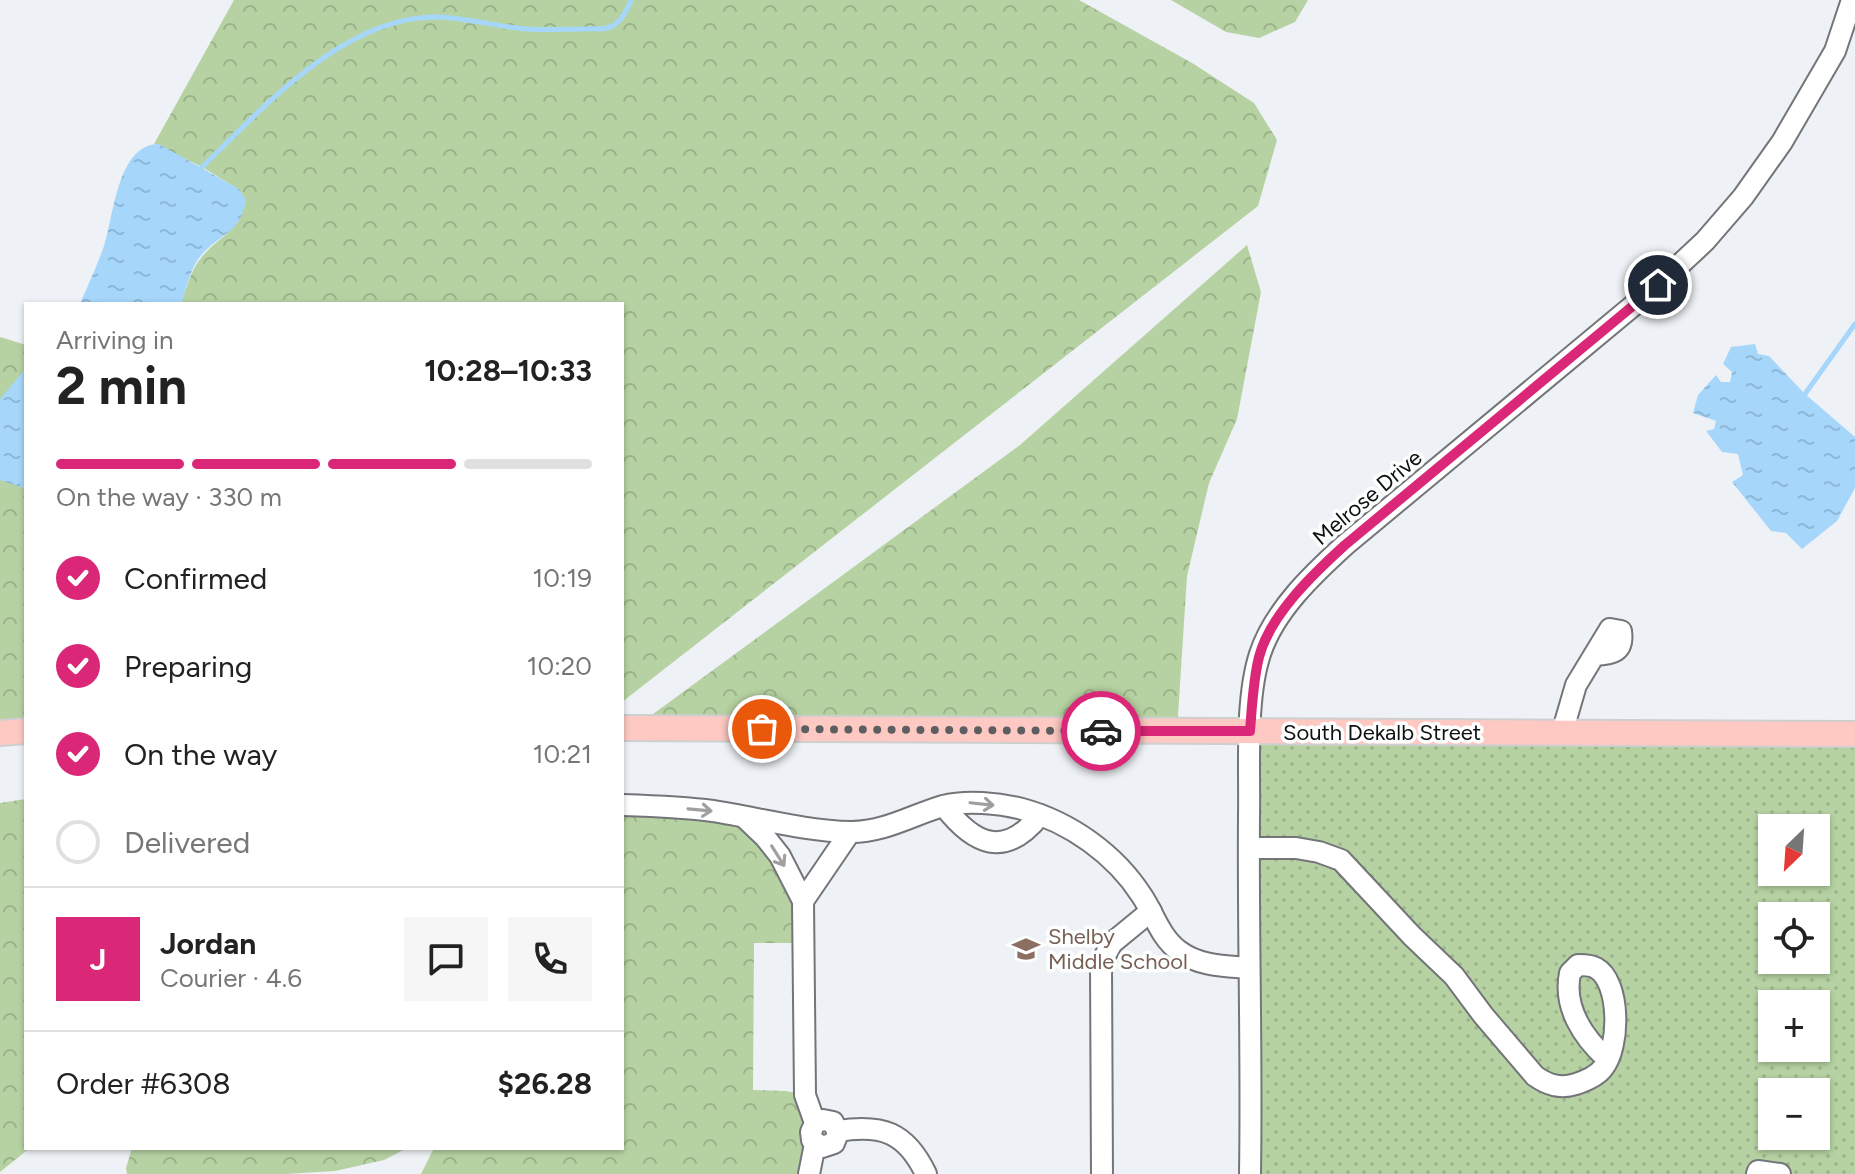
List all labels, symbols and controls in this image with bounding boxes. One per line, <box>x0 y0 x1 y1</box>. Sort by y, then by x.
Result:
pin <box>1624 251 1692 319</box>
icon: home <box>1636 263 1680 307</box>
text: Arriving in <box>56 324 174 356</box>
text: 10:28–10:33 <box>424 352 592 389</box>
text: 2 min <box>56 355 187 417</box>
street label: Melrose Drive <box>1307 444 1427 551</box>
text: On the way · 330 m <box>56 481 282 513</box>
icon: check <box>56 556 100 600</box>
text: Confirmed <box>124 560 267 597</box>
text: 10:19 <box>533 562 592 594</box>
icon: check <box>56 644 100 688</box>
text: Preparing <box>124 648 252 685</box>
text: 10:20 <box>527 650 592 682</box>
courier <box>1061 691 1141 771</box>
pin <box>728 695 796 763</box>
icon: bag <box>740 707 784 751</box>
icon: car <box>1079 709 1123 753</box>
street label: South Dekalb Street <box>1283 719 1481 746</box>
icon: check <box>56 732 100 776</box>
text: On the way <box>124 736 277 773</box>
text: 10:21 <box>533 738 592 770</box>
one-way arrow <box>968 797 994 812</box>
one-way arrow <box>686 803 713 818</box>
north arrow <box>1758 814 1830 886</box>
map controls <box>1758 814 1830 1150</box>
text: Delivered <box>124 824 250 861</box>
one-way arrow <box>771 844 787 867</box>
button: locate <box>1758 902 1830 974</box>
button: chat <box>404 917 488 1001</box>
button: phone <box>508 917 592 1001</box>
place label: Shelby Middle School <box>1048 923 1188 975</box>
text: Jordan <box>160 925 256 962</box>
school or university icon: Shelby Middle School <box>1011 934 1041 964</box>
text: J <box>90 941 106 978</box>
text: Courier · 4.6 <box>160 962 302 994</box>
button: + <box>1758 990 1830 1062</box>
text: Order #6308 <box>56 1065 231 1102</box>
text: $26.28 <box>497 1065 592 1102</box>
button: − <box>1758 1078 1830 1150</box>

